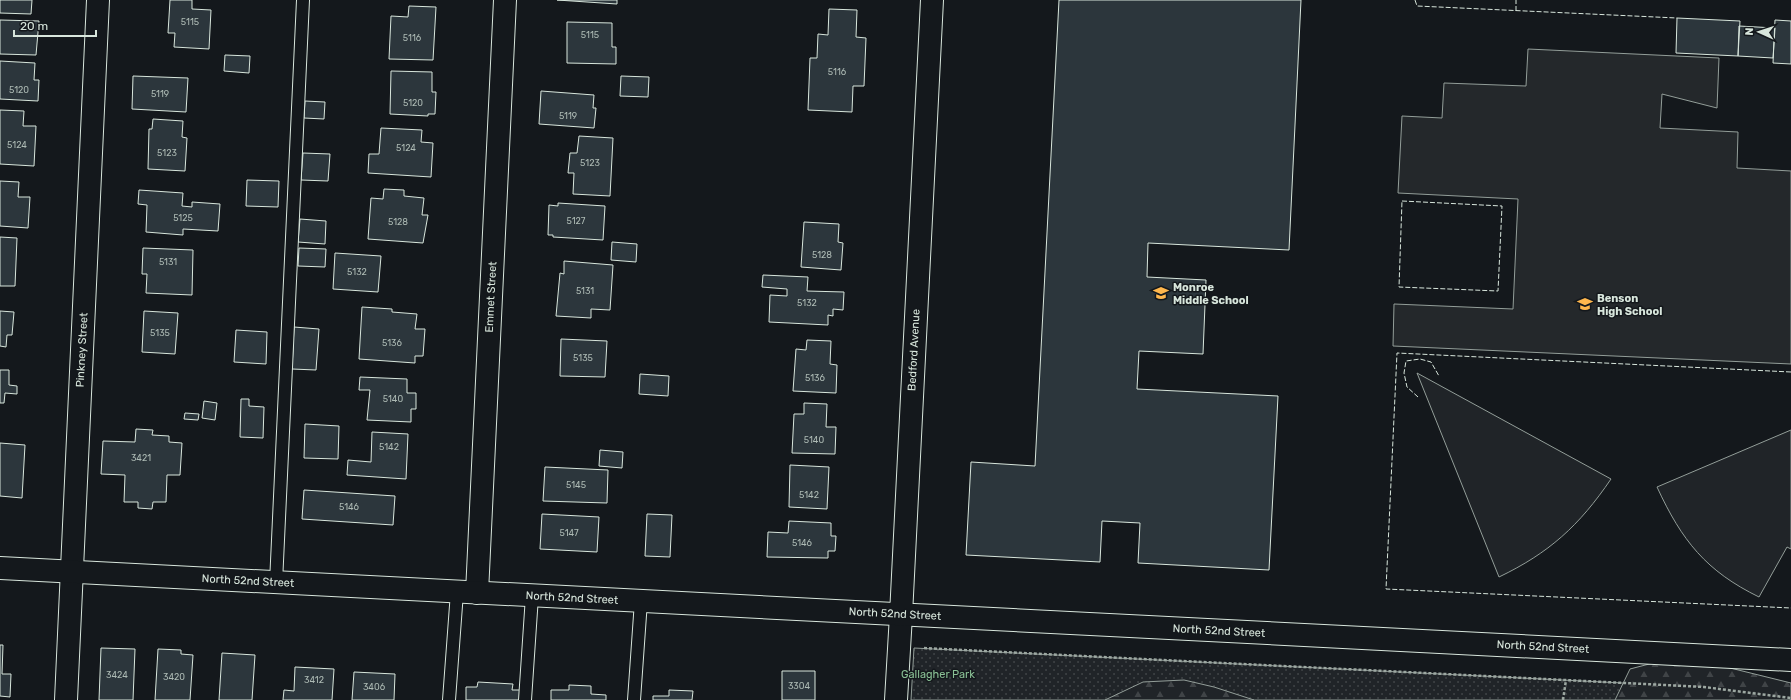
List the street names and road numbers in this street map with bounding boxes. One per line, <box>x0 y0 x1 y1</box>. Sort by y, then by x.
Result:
street label: Emmet Street <box>483 260 499 333</box>
street label: Bedford Avenue <box>905 309 923 391</box>
street label: Pinkney Street <box>74 312 90 388</box>
street label: North 52nd Street <box>201 572 295 590</box>
street label: North 52nd Street <box>525 589 619 607</box>
street label: North 52nd Street <box>848 605 942 623</box>
street label: North 52nd Street <box>1172 622 1266 640</box>
street label: North 52nd Street <box>1496 638 1590 656</box>

